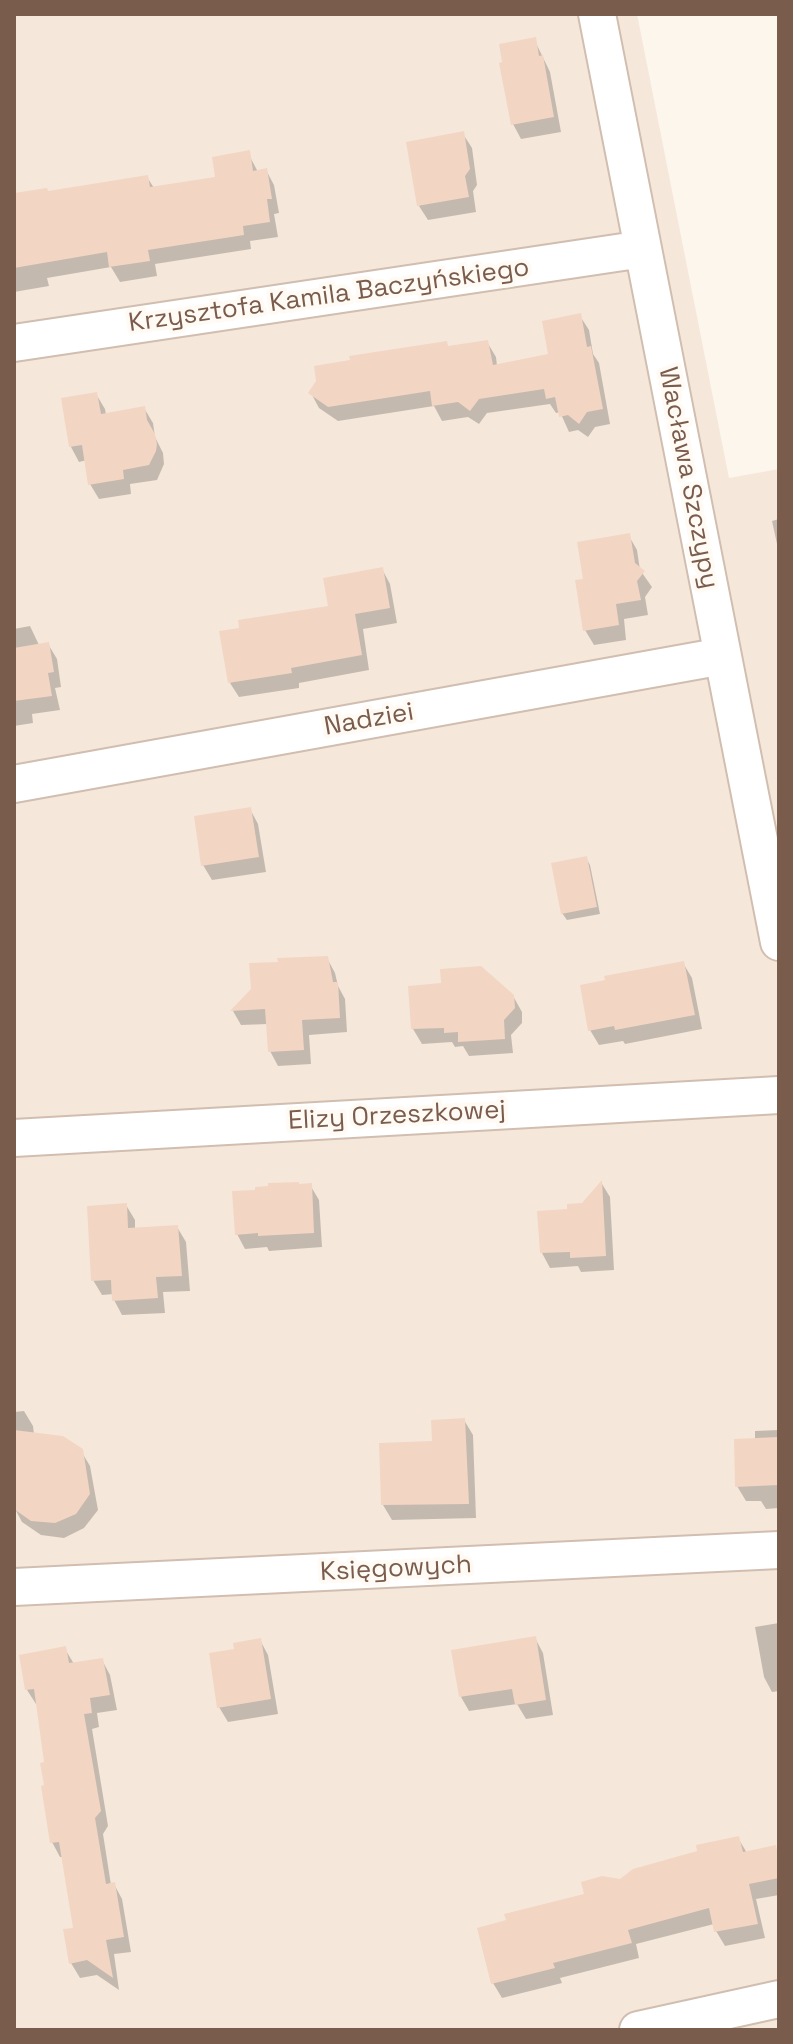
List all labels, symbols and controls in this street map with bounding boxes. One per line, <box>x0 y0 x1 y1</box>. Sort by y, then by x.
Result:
street label: Krzysztofa Kamila Baczyńskiego <box>127 252 531 340</box>
street label: Wacława Szczypy <box>651 364 725 592</box>
street label: Nadziei <box>322 697 416 743</box>
street label: Elizy Orzeszkowej <box>287 1095 507 1137</box>
street label: Księgowych <box>319 1549 473 1589</box>

